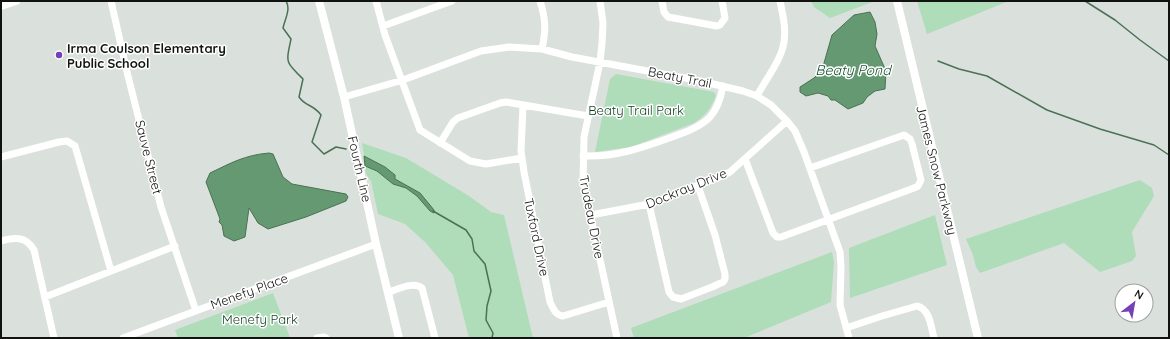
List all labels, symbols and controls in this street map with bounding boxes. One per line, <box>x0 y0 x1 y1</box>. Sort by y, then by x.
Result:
place label: Irma Coulson Elementary Public School <box>67 40 226 71</box>
marker: Irma Coulson Elementary Public School <box>54 50 64 60</box>
water label: Beaty Pond <box>815 61 892 79</box>
street label: Beaty Trail <box>647 63 713 91</box>
park label: Beaty Trail Park <box>588 102 684 118</box>
street label: James Snow Parkway <box>913 104 961 236</box>
street label: Sauve Street <box>132 118 166 196</box>
street label: Fourth Line <box>345 134 375 204</box>
street label: Dockray Drive <box>643 164 729 212</box>
street label: Trudeau Drive <box>576 174 608 260</box>
street label: Tuxford Drive <box>521 196 553 278</box>
street label: Menefy Place <box>208 270 290 312</box>
north arrow <box>1114 283 1154 323</box>
text: N <box>1132 286 1146 303</box>
park label: Menefy Park <box>222 311 298 327</box>

